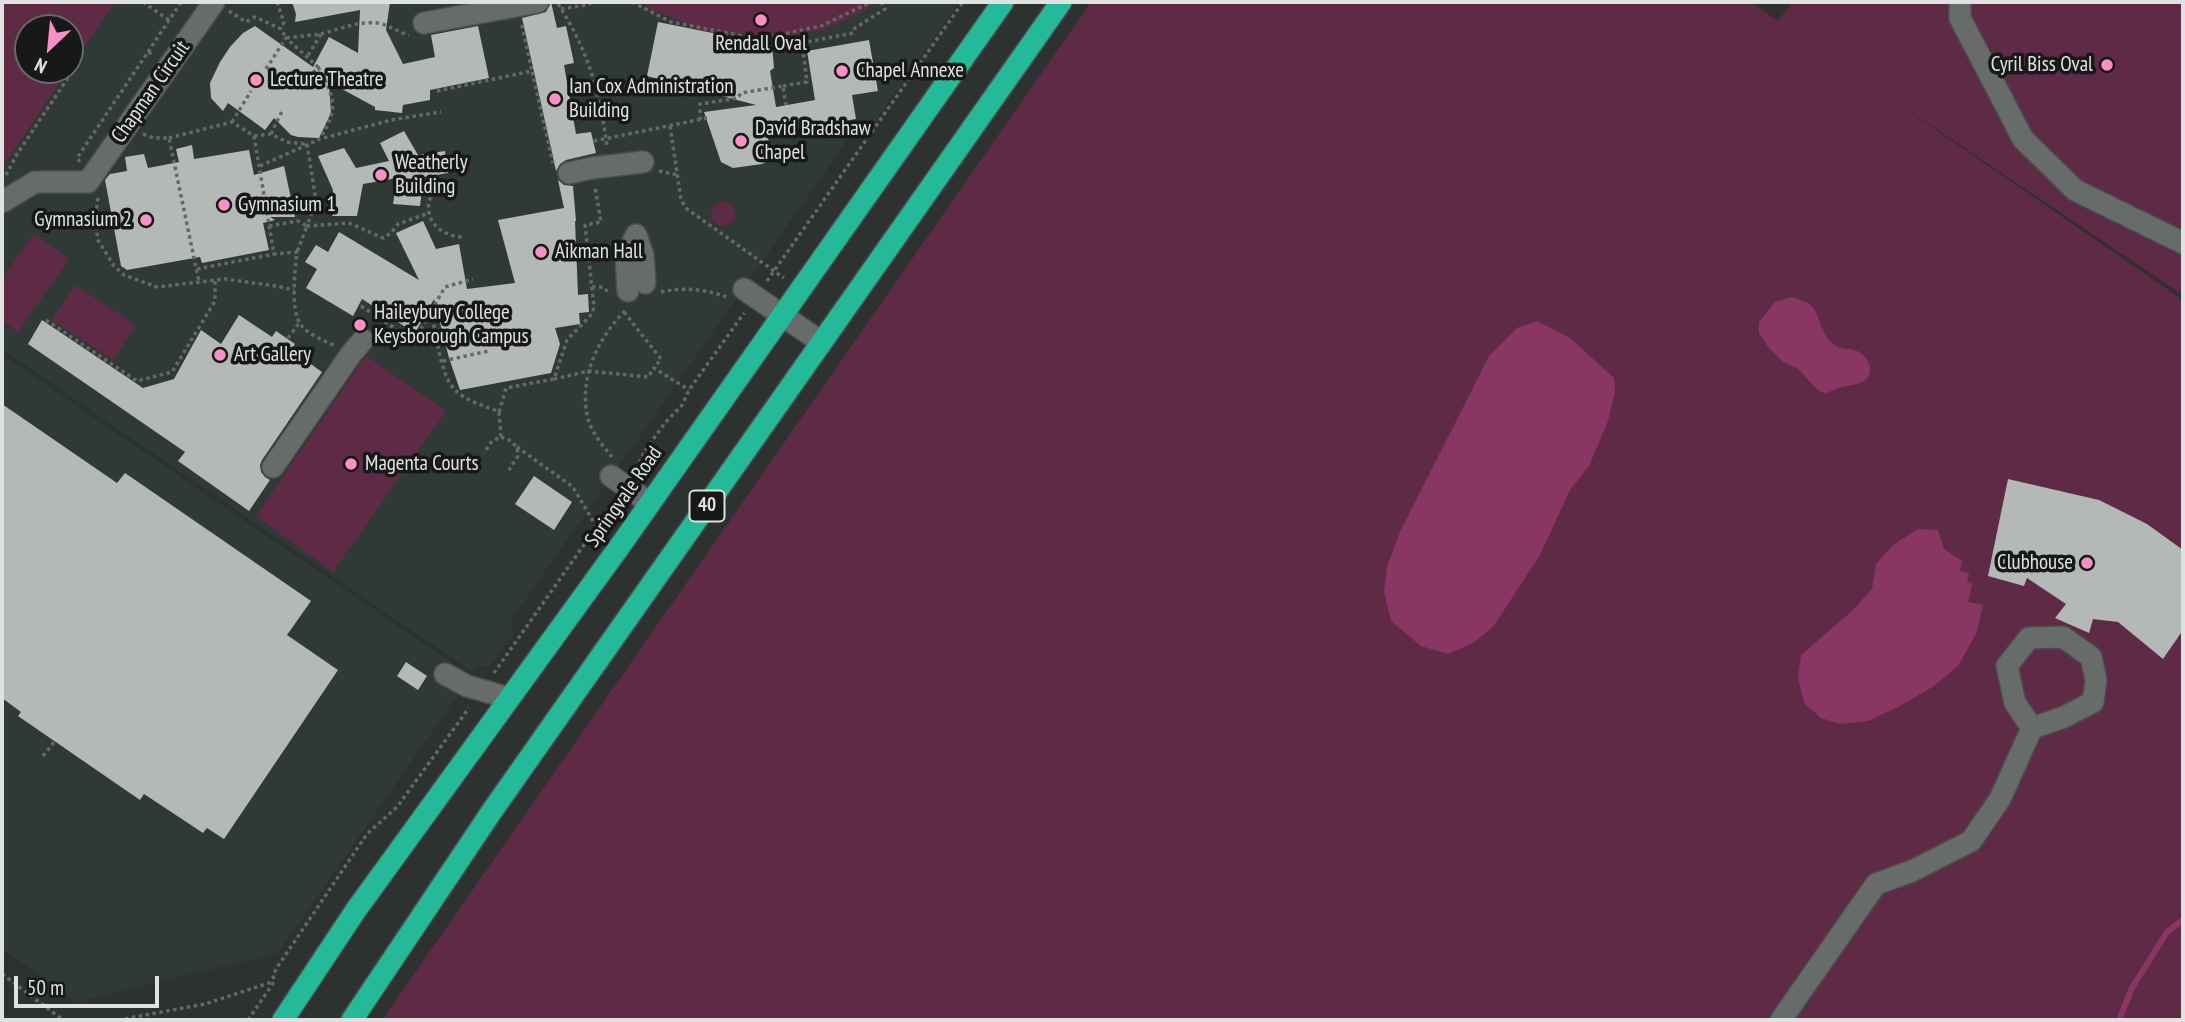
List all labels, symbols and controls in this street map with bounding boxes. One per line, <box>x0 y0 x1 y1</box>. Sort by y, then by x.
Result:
marker: Rendall Oval <box>753 12 769 28</box>
north arrow <box>14 14 84 84</box>
place label: Rendall Oval <box>715 31 807 57</box>
street label: Chapman Circuit <box>107 36 195 148</box>
place label: Cyril Biss Oval <box>1991 52 2093 78</box>
text: N <box>31 53 51 79</box>
marker: Cyril Biss Oval <box>2099 57 2115 73</box>
place label: Chapel Annexe <box>856 58 964 84</box>
marker: Chapel Annexe <box>834 63 850 79</box>
place label: Lecture Theatre <box>270 67 383 93</box>
marker: Lecture Theatre <box>248 72 264 88</box>
place label: Ian Cox Administration Building <box>569 74 733 124</box>
marker: Ian Cox Administration Building <box>547 91 563 107</box>
place label: David Bradshaw Chapel <box>755 116 871 166</box>
marker: David Bradshaw Chapel <box>733 133 749 149</box>
place label: Weatherly Building <box>395 150 468 200</box>
marker: Weatherly Building <box>373 167 389 183</box>
place label: Gymnasium 1 <box>238 192 336 218</box>
marker: Gymnasium 1 <box>216 197 232 213</box>
place label: Gymnasium 2 <box>34 207 132 233</box>
marker: Gymnasium 2 <box>138 212 154 228</box>
place label: Aikman Hall <box>555 239 643 265</box>
marker: Aikman Hall <box>533 244 549 260</box>
place label: Haileybury College Keysborough Campus <box>374 300 528 350</box>
marker: Haileybury College Keysborough Campus <box>352 317 368 333</box>
place label: Art Gallery <box>234 342 311 368</box>
marker: Art Gallery <box>212 347 228 363</box>
street label: Springvale Road <box>580 442 668 552</box>
place label: Magenta Courts <box>365 451 479 477</box>
marker: Magenta Courts <box>343 456 359 472</box>
road number: 40 <box>690 491 724 522</box>
place label: Clubhouse <box>1997 550 2073 576</box>
marker: Clubhouse <box>2079 555 2095 571</box>
scale bar <box>18 962 163 1006</box>
text: 50 m <box>27 974 64 1001</box>

